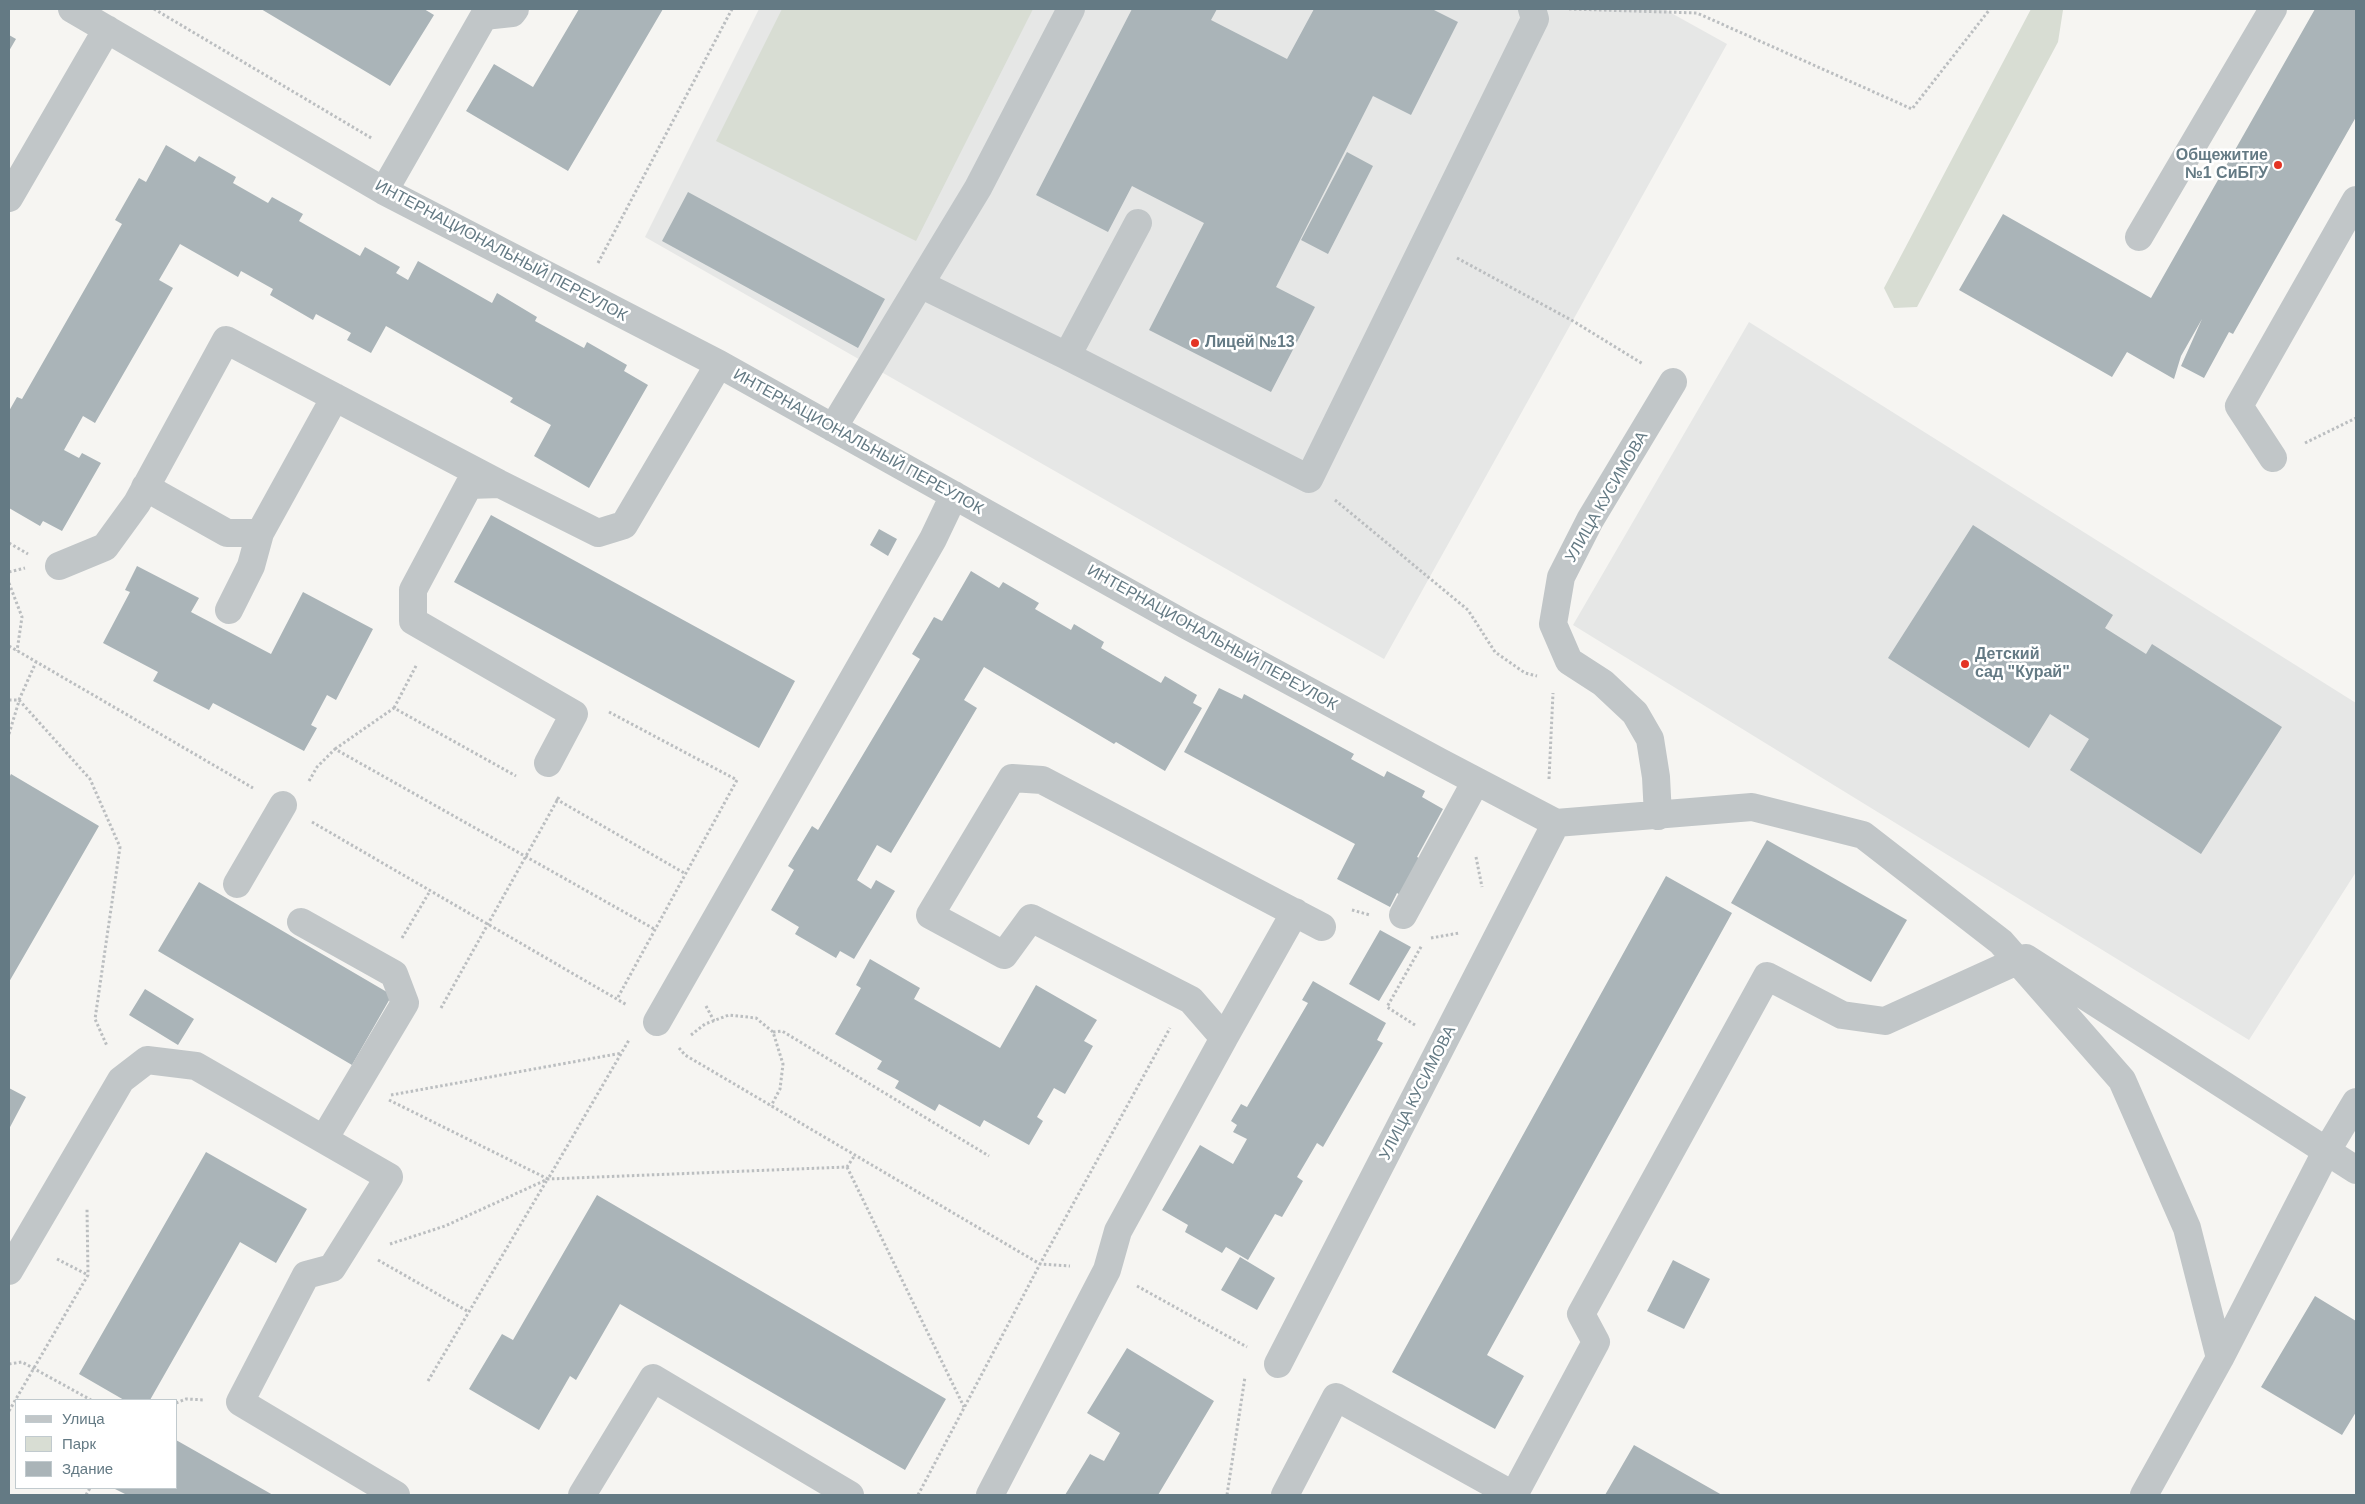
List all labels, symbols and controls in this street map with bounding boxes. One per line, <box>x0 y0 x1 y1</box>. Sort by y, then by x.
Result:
place label: Общежитие №1 СиБГУ <box>2176 146 2268 184</box>
marker: Общежитие №1 СиБГУ <box>2272 159 2284 171</box>
street label: ИНТЕРНАЦИОНАЛЬНЫЙ ПЕРЕУЛОК <box>372 176 630 326</box>
place label: Лицей №13 <box>1205 333 1295 353</box>
marker: Лицей №13 <box>1189 337 1201 349</box>
street label: ИНТЕРНАЦИОНАЛЬНЫЙ ПЕРЕУЛОК <box>730 365 986 519</box>
street label: УЛИЦА КУСИМОВА <box>1562 428 1652 566</box>
street label: ИНТЕРНАЦИОНАЛЬНЫЙ ПЕРЕУЛОК <box>1084 561 1340 715</box>
place label: Детский сад "Курай" <box>1975 645 2070 683</box>
marker: Детский сад "Курай" <box>1959 658 1971 670</box>
street label: УЛИЦА КУСИМОВА <box>1376 1023 1460 1163</box>
legend <box>15 1399 178 1489</box>
text: Улица <box>62 1410 105 1427</box>
text: Парк <box>62 1435 96 1452</box>
text: Здание <box>62 1460 113 1477</box>

